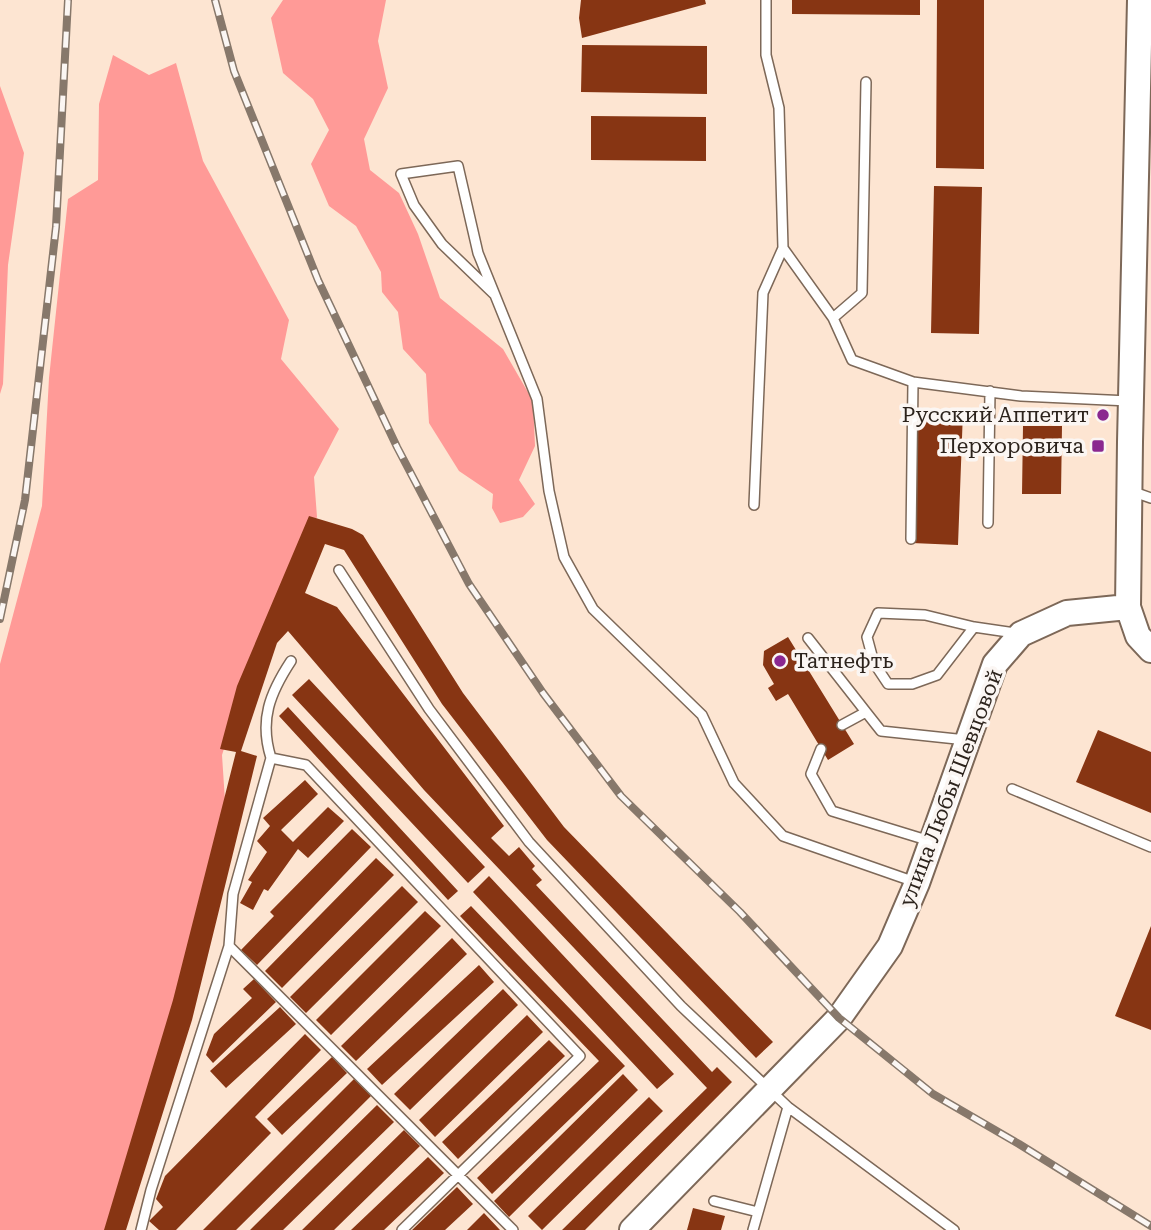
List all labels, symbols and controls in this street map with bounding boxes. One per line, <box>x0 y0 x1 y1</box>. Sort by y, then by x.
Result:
place label: Русский Аппетит <box>902 403 1089 427</box>
marker: Русский Аппетит <box>1095 407 1111 423</box>
place label: Перхоровича <box>940 434 1085 458</box>
marker: Перхоровича <box>1090 438 1106 454</box>
place label: Татнефть <box>794 649 893 673</box>
marker: Татнефть <box>772 653 788 669</box>
street label: улица Любы Шевцовой <box>895 666 1007 910</box>

